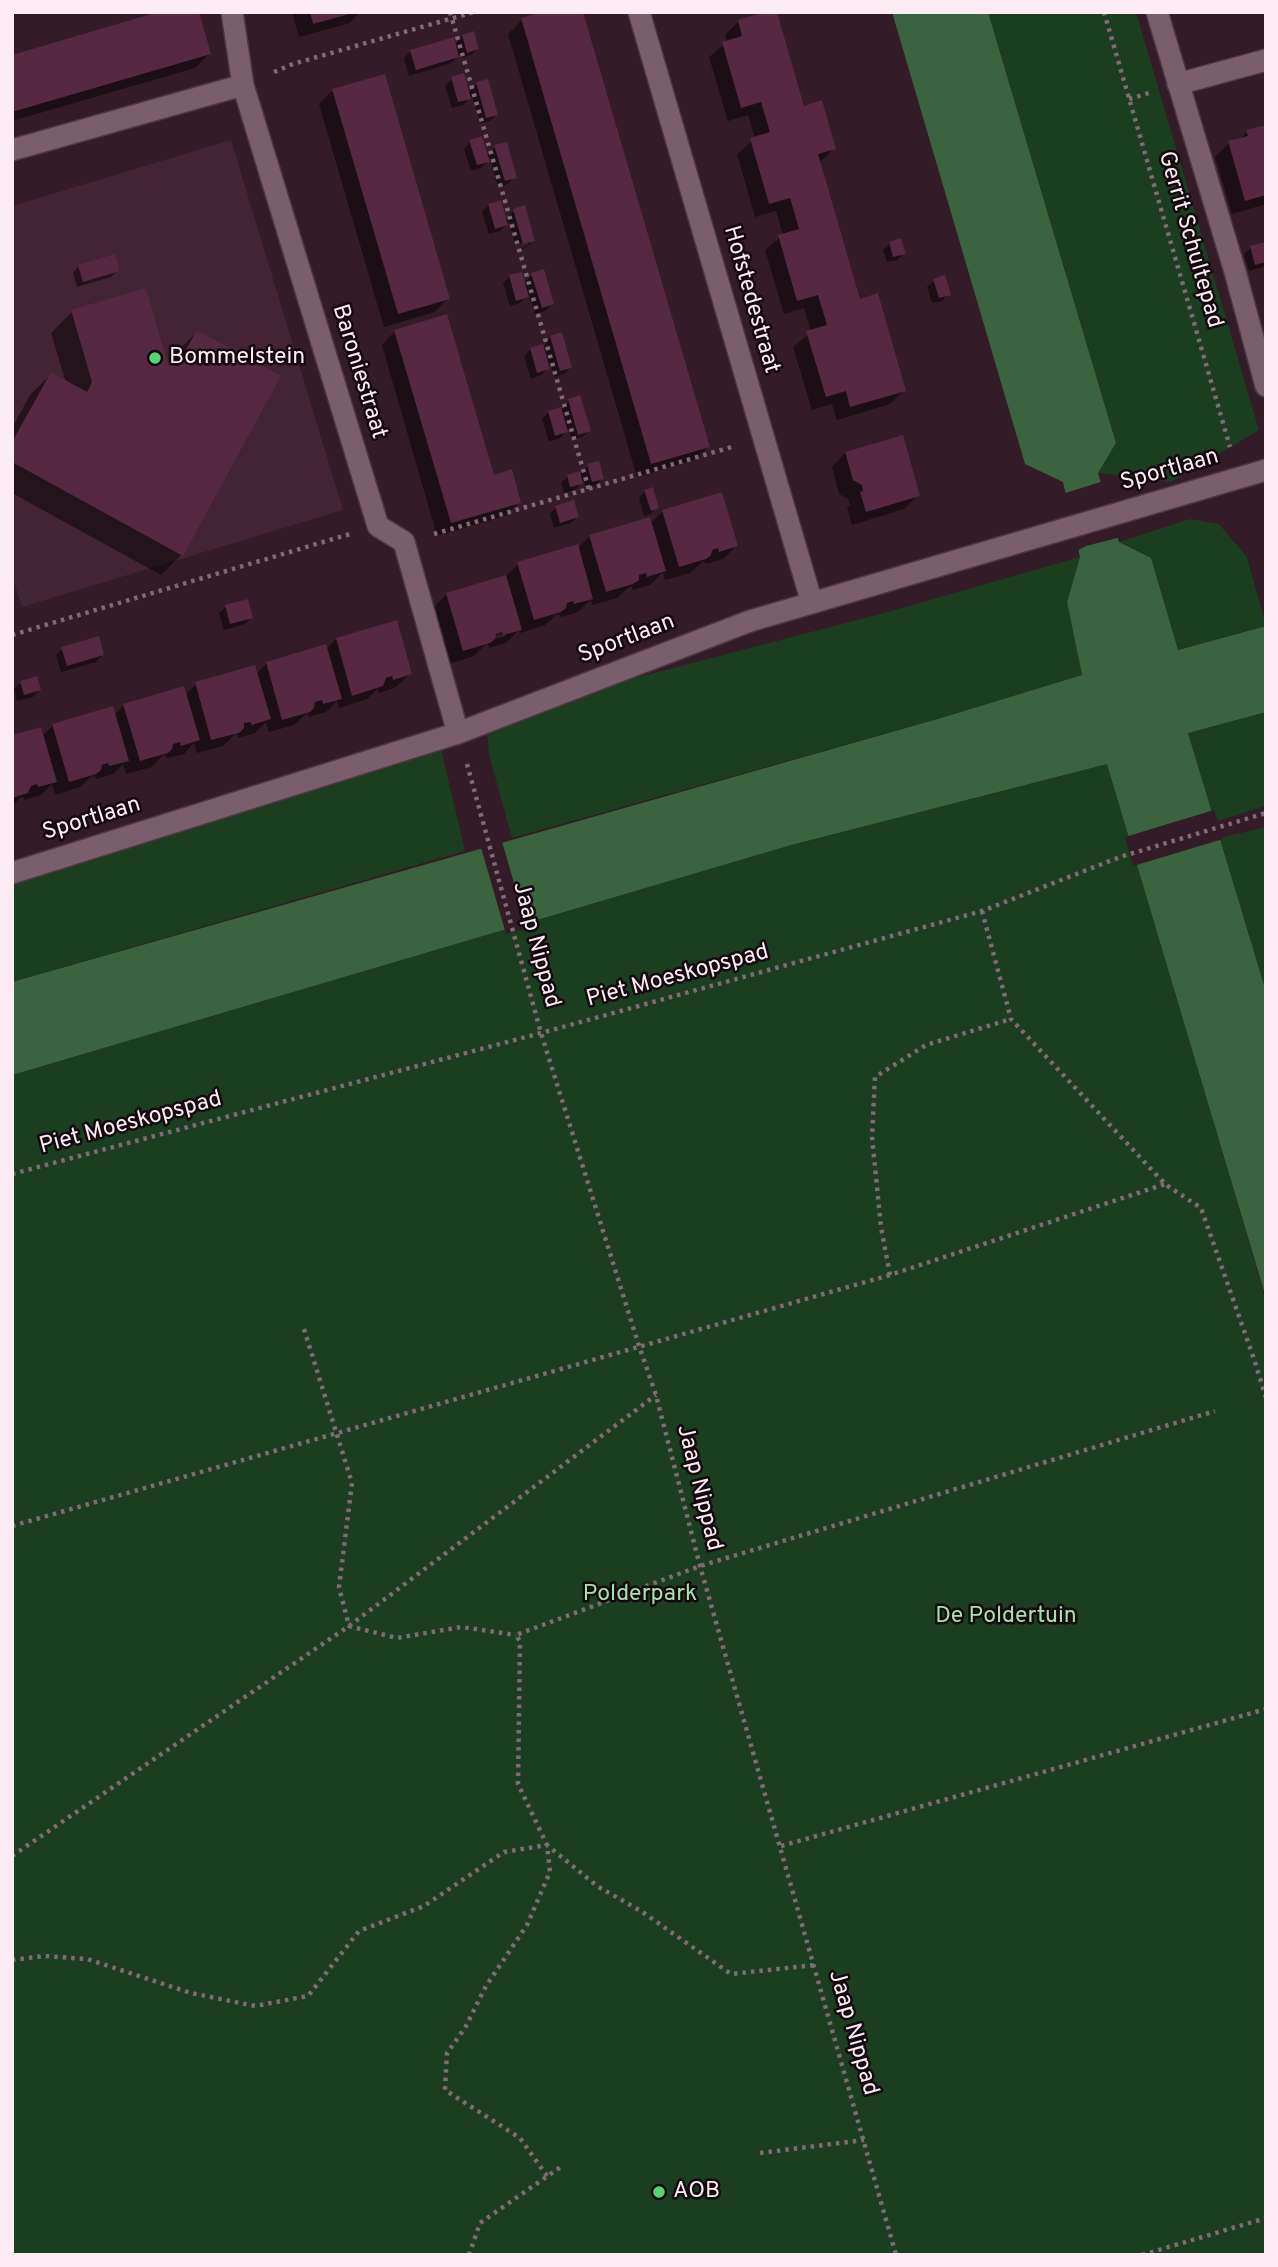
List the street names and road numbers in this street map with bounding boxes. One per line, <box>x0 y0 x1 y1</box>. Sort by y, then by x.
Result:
street label: Gerrit Schultepad <box>1151 148 1227 332</box>
street label: Hofstedestraat <box>716 223 784 377</box>
street label: Baroniestraat <box>324 301 392 443</box>
street label: Sportlaan <box>1118 444 1222 498</box>
street label: Sportlaan <box>575 609 679 671</box>
street label: Sportlaan <box>40 792 144 848</box>
street label: Jaap Nippad <box>505 879 565 1011</box>
street label: Piet Moeskopspad <box>584 939 772 1015</box>
street label: Piet Moeskopspad <box>37 1086 225 1162</box>
street label: Jaap Nippad <box>669 1422 727 1554</box>
street label: Jaap Nippad <box>821 1967 883 2099</box>

